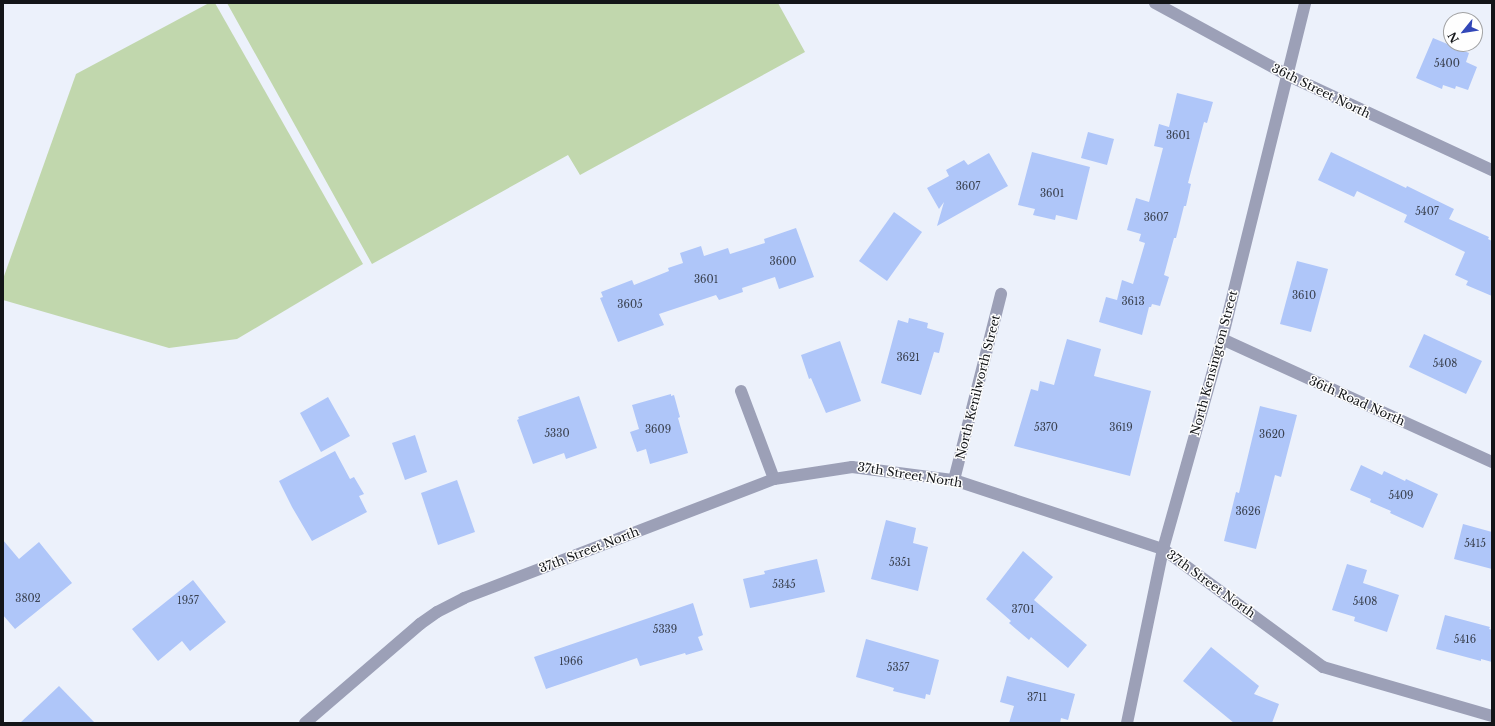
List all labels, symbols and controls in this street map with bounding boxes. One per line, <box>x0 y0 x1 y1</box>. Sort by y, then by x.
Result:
north arrow <box>1443 12 1483 52</box>
text: N <box>1445 30 1462 45</box>
house number: 5400 <box>1434 58 1460 70</box>
street label: 36th Street North <box>1269 61 1373 121</box>
house number: 3601 <box>1166 130 1190 142</box>
house number: 3607 <box>956 181 980 193</box>
house number: 3601 <box>1040 188 1064 200</box>
house number: 5407 <box>1415 206 1439 218</box>
house number: 3607 <box>1144 212 1168 224</box>
house number: 3600 <box>770 256 796 268</box>
house number: 3601 <box>694 274 718 286</box>
street label: North Kensington Street <box>1188 289 1240 437</box>
house number: 3610 <box>1292 290 1316 302</box>
house number: 3613 <box>1121 296 1145 308</box>
house number: 3605 <box>617 299 643 311</box>
street label: North Kenilworth Street <box>953 313 1003 461</box>
house number: 3621 <box>896 352 920 364</box>
house number: 5408 <box>1433 358 1457 370</box>
street label: 36th Road North <box>1307 373 1407 429</box>
house number: 5370 <box>1034 422 1058 434</box>
house number: 3619 <box>1109 422 1133 434</box>
house number: 3609 <box>645 424 671 436</box>
house number: 5330 <box>544 428 570 440</box>
house number: 3620 <box>1259 429 1285 441</box>
street label: 37th Street North <box>857 460 963 490</box>
house number: 5409 <box>1388 490 1414 502</box>
house number: 3626 <box>1235 506 1261 518</box>
street label: 37th Street North <box>537 524 641 576</box>
house number: 5415 <box>1464 538 1486 550</box>
street label: 37th Street North <box>1164 547 1258 621</box>
house number: 5351 <box>889 557 911 569</box>
house number: 5345 <box>772 579 796 591</box>
house number: 3802 <box>15 593 41 605</box>
house number: 1957 <box>177 595 199 607</box>
house number: 5408 <box>1353 596 1377 608</box>
house number: 3701 <box>1012 604 1034 616</box>
house number: 5339 <box>653 624 677 636</box>
house number: 5416 <box>1454 634 1476 646</box>
house number: 1966 <box>559 656 583 668</box>
house number: 5357 <box>887 662 909 674</box>
house number: 3711 <box>1027 692 1047 704</box>

